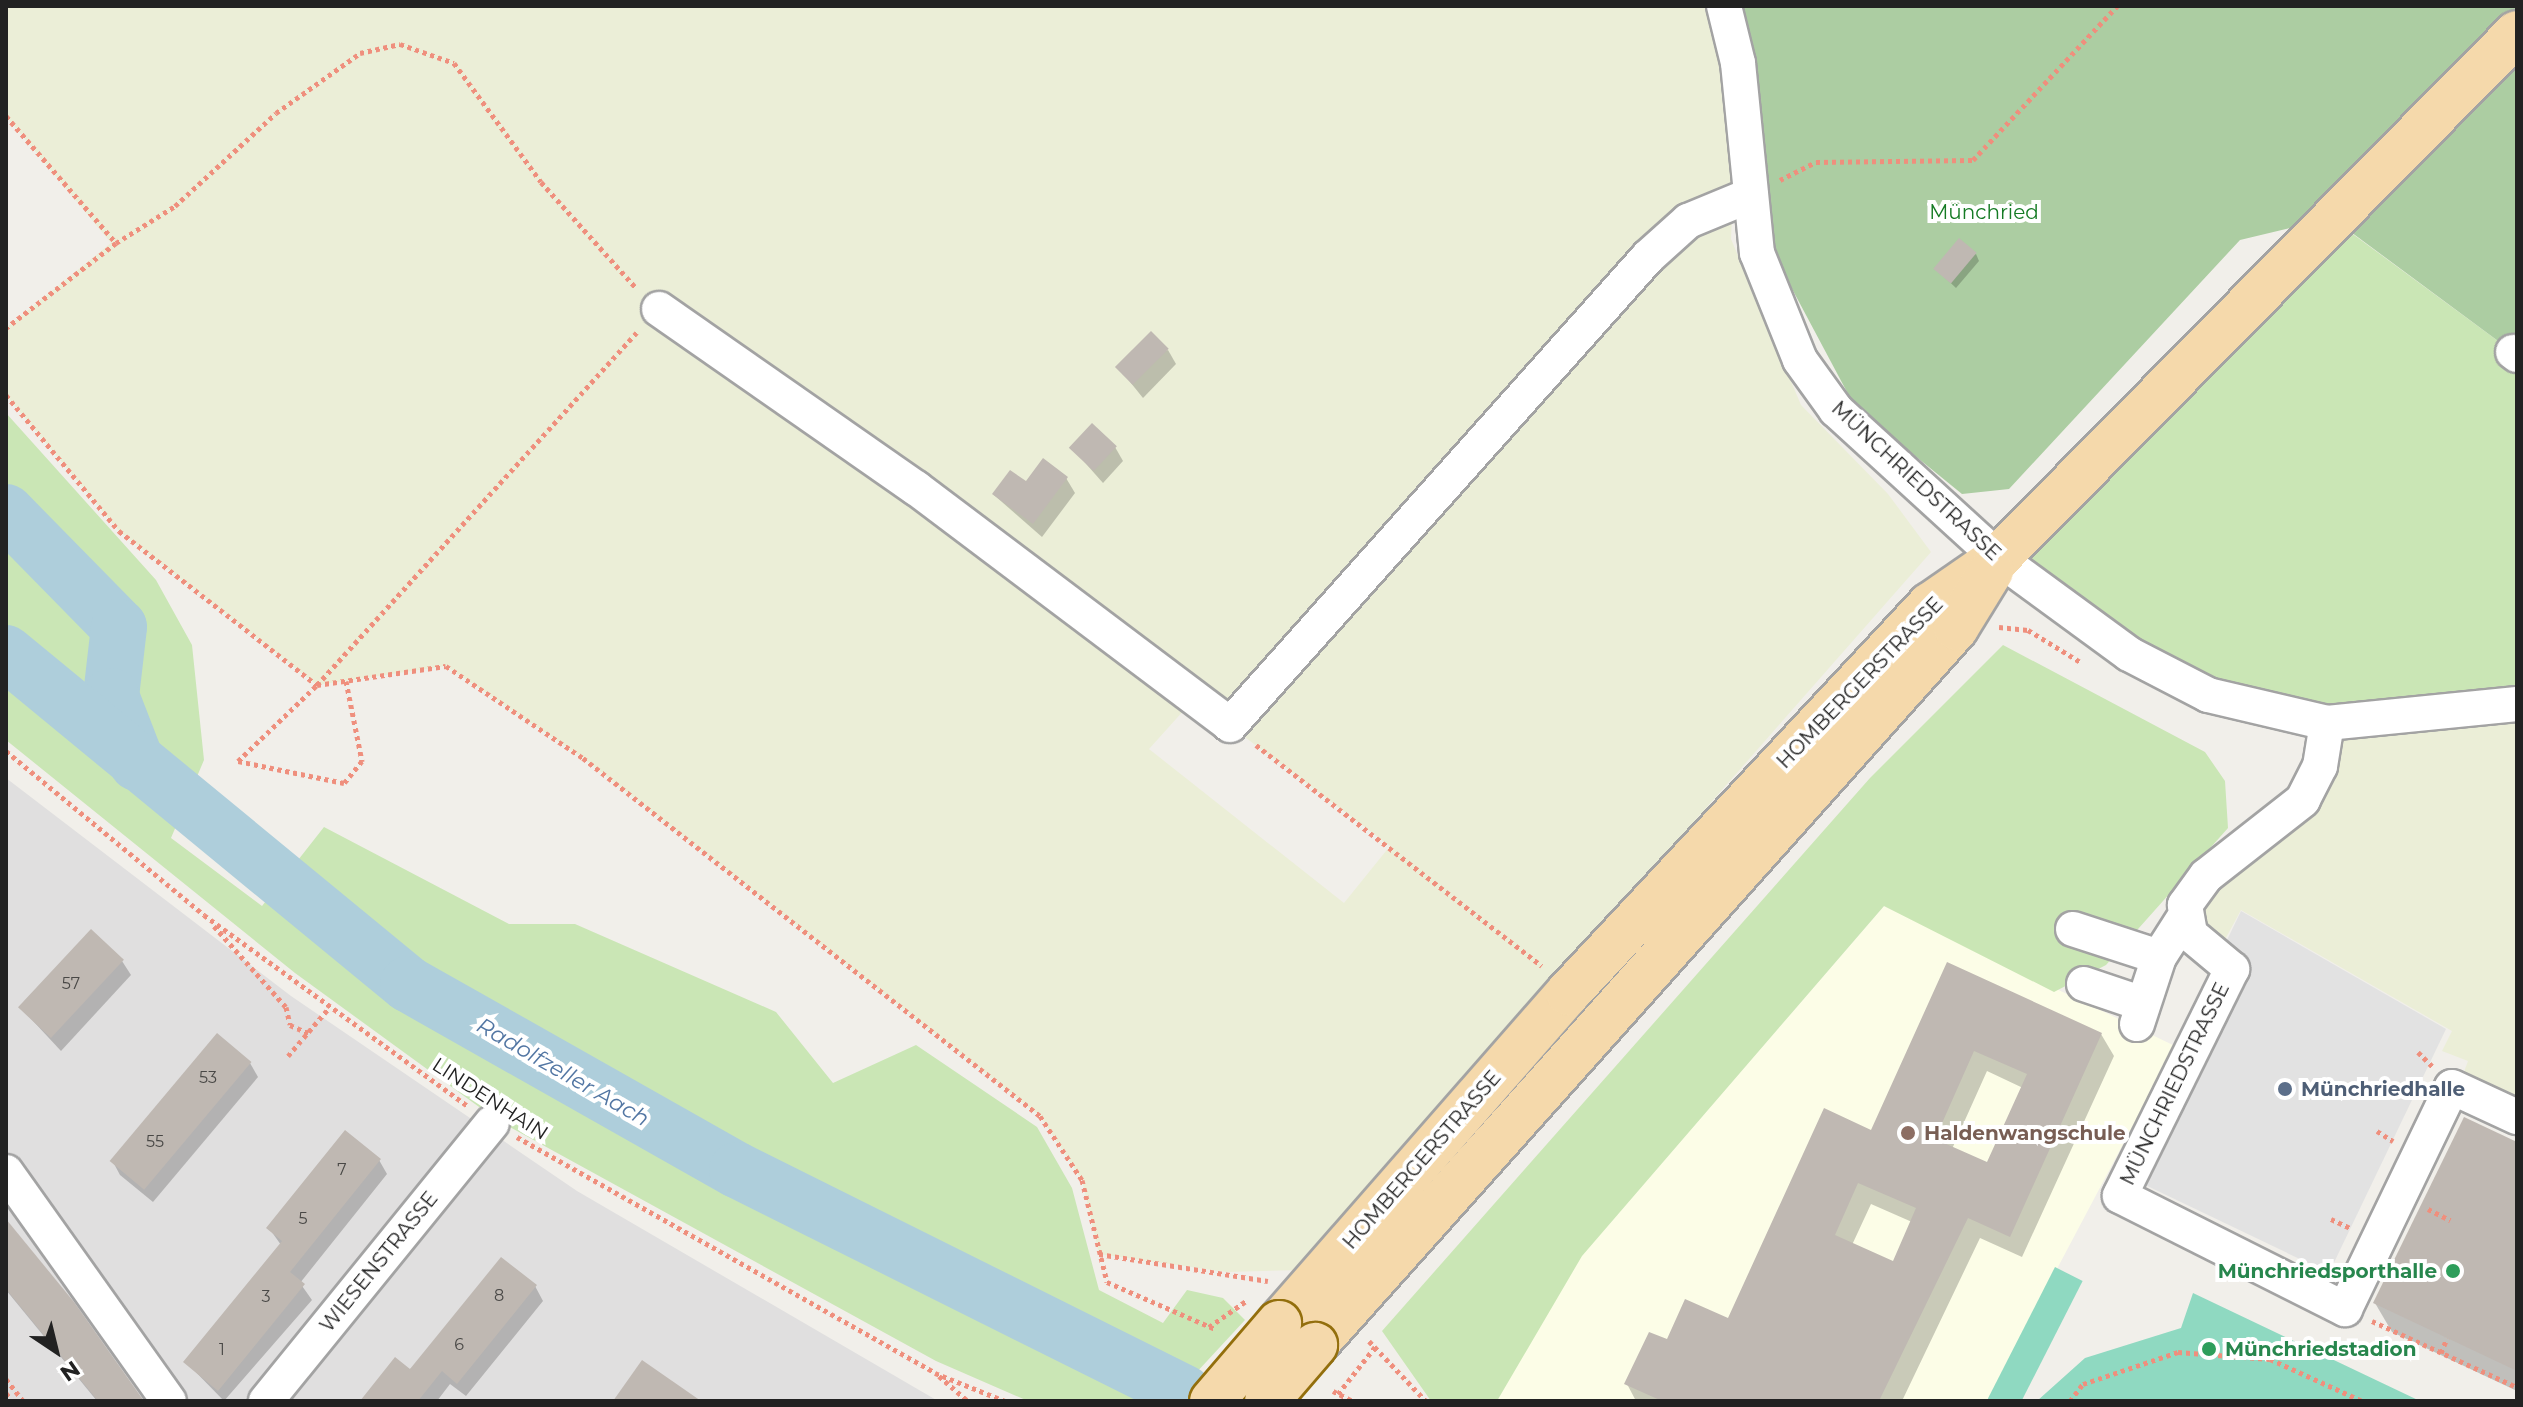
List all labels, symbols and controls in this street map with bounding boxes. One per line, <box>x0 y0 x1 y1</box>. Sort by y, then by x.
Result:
park label: Münchried <box>1929 200 2039 224</box>
street label: MÜNCHRIEDSTRASSE <box>1826 396 2006 566</box>
street label: HOMBERGERSTRASSE <box>1772 592 1948 774</box>
house number: 57 <box>62 974 80 994</box>
street label: MÜNCHRIEDSTRASSE <box>2115 979 2235 1189</box>
water label: Radolfzeller Aach <box>472 1012 654 1132</box>
street label: LINDENHAIN <box>428 1053 552 1145</box>
street label: HOMBERGERSTRASSE <box>1338 1066 1506 1254</box>
house number: 53 <box>199 1068 217 1088</box>
place label: Münchriedhalle <box>2301 1077 2465 1101</box>
marker: Münchriedhalle <box>2276 1080 2294 1098</box>
place label: Haldenwangschule <box>1924 1121 2126 1145</box>
marker: Haldenwangschule <box>1899 1124 1917 1142</box>
house number: 55 <box>146 1132 164 1152</box>
house number: 7 <box>337 1160 347 1180</box>
street label: WIESENSTRASSE <box>315 1187 443 1337</box>
house number: 5 <box>298 1209 308 1229</box>
place label: Münchriedsporthalle <box>2218 1259 2437 1283</box>
marker: Münchriedsporthalle <box>2444 1262 2462 1280</box>
house number: 8 <box>494 1286 504 1306</box>
house number: 3 <box>261 1287 271 1307</box>
north arrow <box>16 1311 96 1391</box>
house number: 6 <box>454 1335 464 1355</box>
place label: Münchriedstadion <box>2225 1337 2416 1361</box>
house number: 1 <box>219 1340 225 1360</box>
marker: Münchriedstadion <box>2200 1340 2218 1358</box>
text: N <box>55 1355 85 1387</box>

